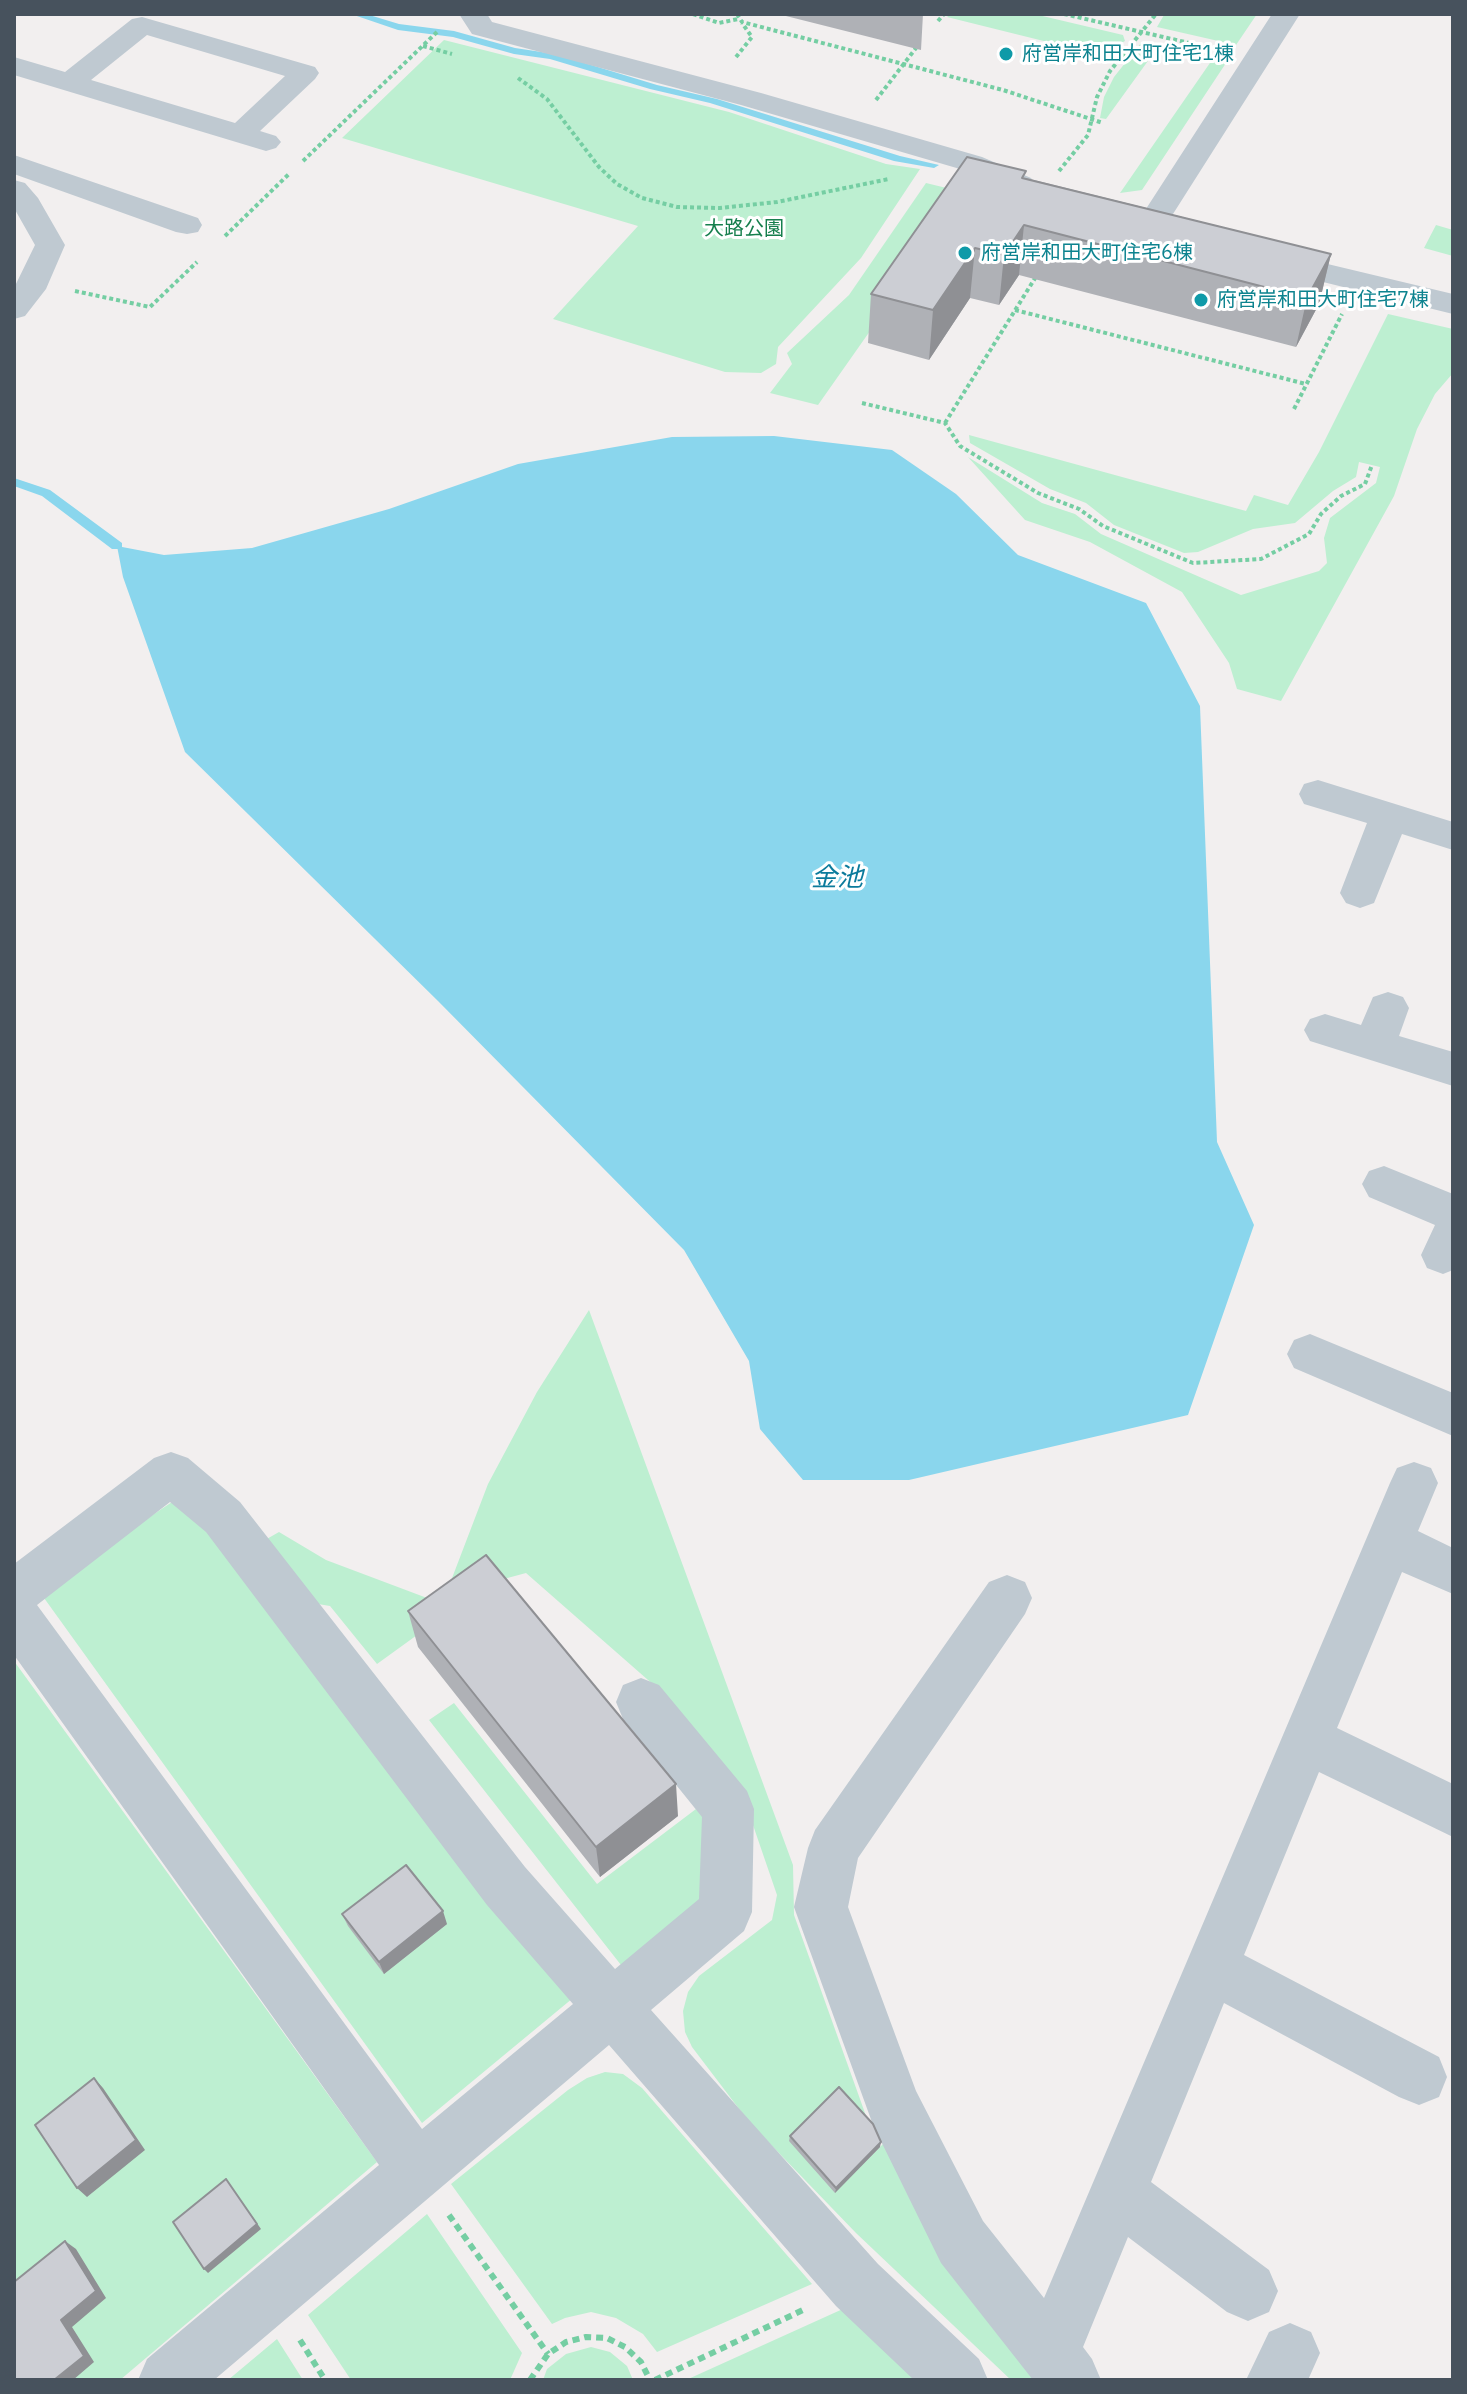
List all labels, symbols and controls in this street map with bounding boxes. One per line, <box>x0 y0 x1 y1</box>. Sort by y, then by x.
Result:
place label: 府営岸和田大町住宅1棟 <box>1022 42 1234 66</box>
marker: 府営岸和田大町住宅1棟 <box>997 45 1015 63</box>
park label: 大路公園 <box>704 217 784 241</box>
place label: 府営岸和田大町住宅6棟 <box>981 241 1193 265</box>
marker: 府営岸和田大町住宅6棟 <box>956 244 974 262</box>
place label: 府営岸和田大町住宅7棟 <box>1217 288 1429 312</box>
marker: 府営岸和田大町住宅7棟 <box>1192 291 1210 309</box>
water label: 金池 <box>811 862 863 894</box>

